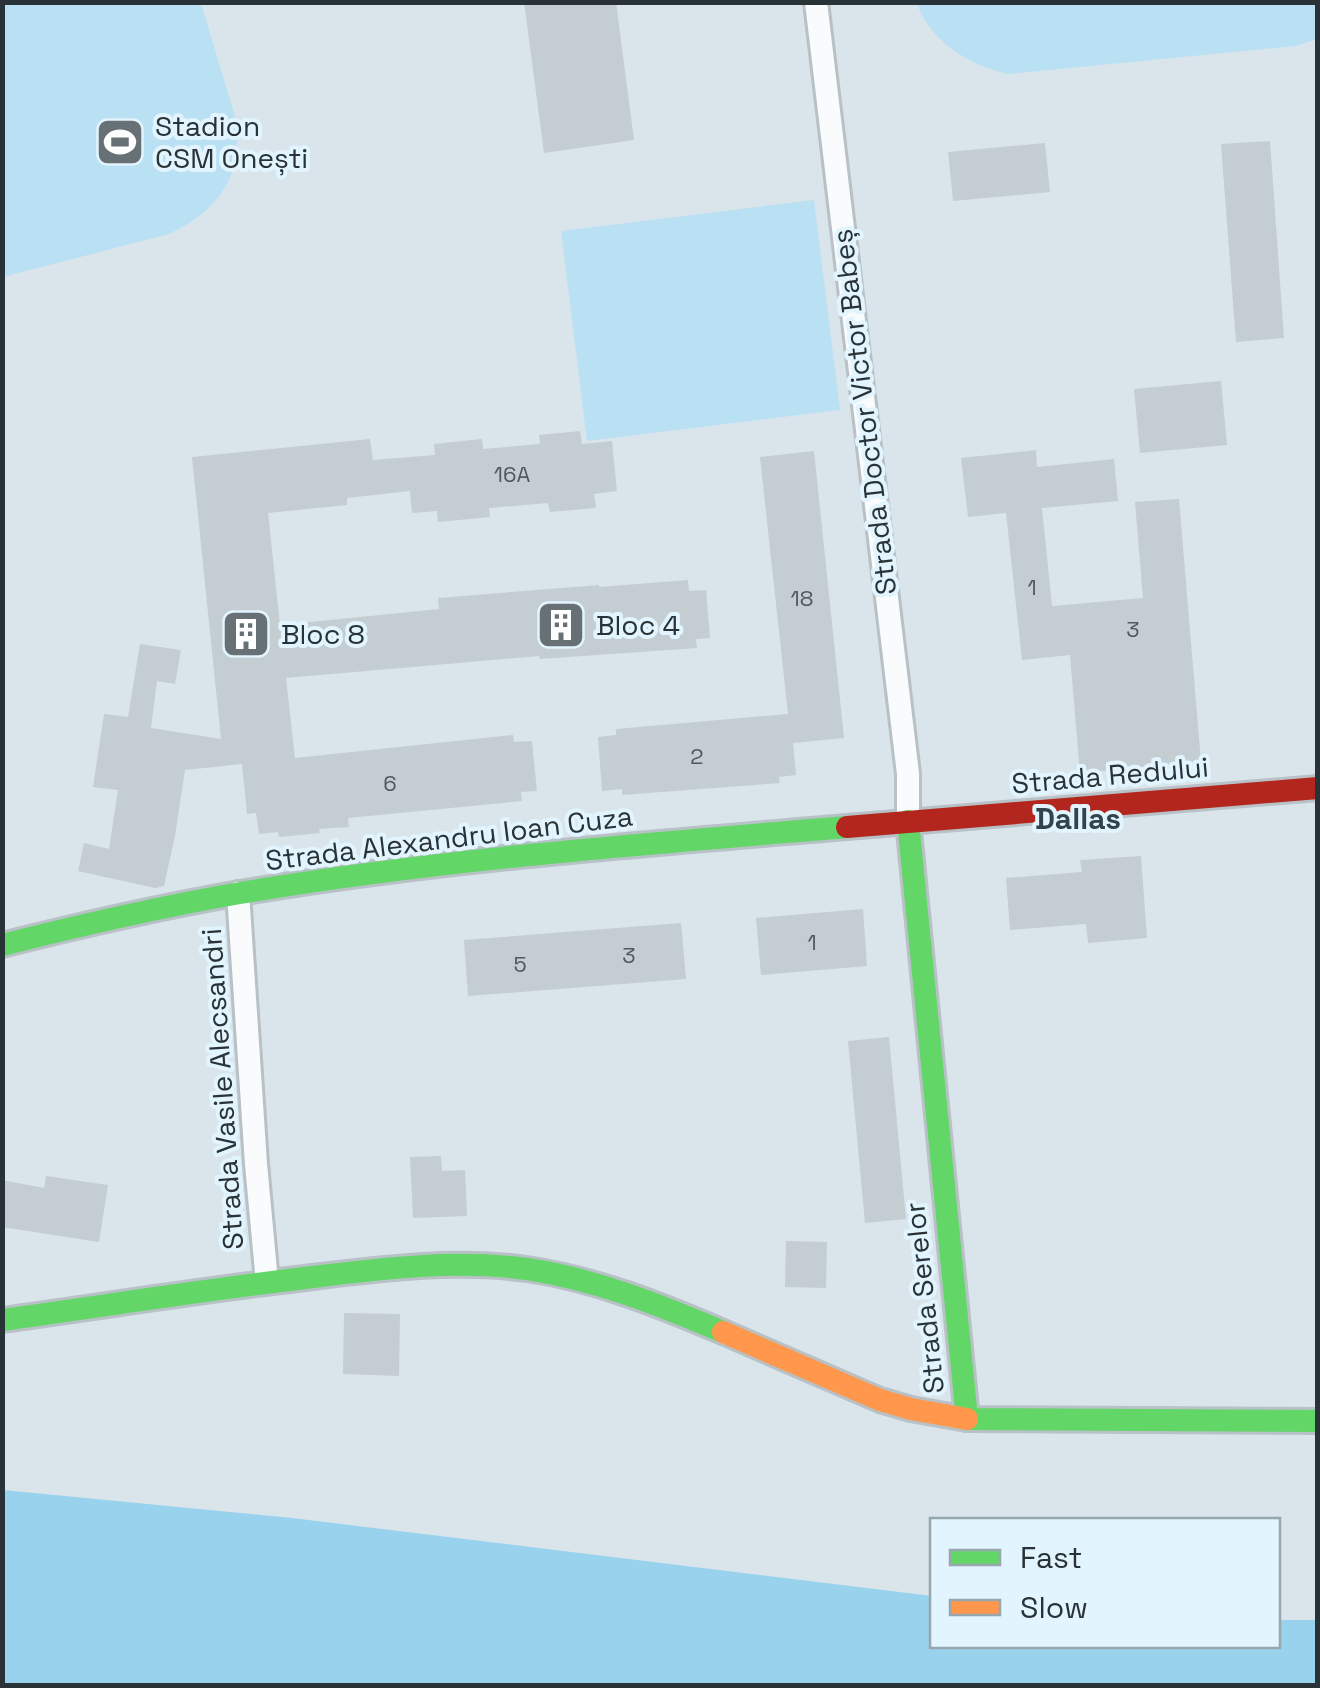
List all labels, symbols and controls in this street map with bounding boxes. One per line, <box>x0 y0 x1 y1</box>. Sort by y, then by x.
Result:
place label: Stadion CSM Onești <box>155 108 308 176</box>
sports icon: Stadion CSM Onești <box>94 116 146 168</box>
street label: Strada Doctor Victor Babeș <box>824 227 904 597</box>
house number: 16A <box>494 460 530 488</box>
house number: 1 <box>1027 573 1037 601</box>
house number: 18 <box>791 584 813 612</box>
building icon: Bloc 4 <box>535 599 587 651</box>
place label: Bloc 4 <box>596 607 680 643</box>
building icon: Bloc 8 <box>220 608 272 660</box>
house number: 3 <box>1126 615 1140 643</box>
place label: Bloc 8 <box>281 616 365 652</box>
house number: 2 <box>690 742 704 770</box>
street label: Strada Redului <box>1010 748 1210 802</box>
house number: 6 <box>383 769 397 797</box>
street label: Strada Alexandru Ioan Cuza <box>263 798 635 878</box>
district label: Dallas <box>1035 799 1121 838</box>
street label: Strada Vasile Alecsandri <box>193 927 251 1251</box>
house number: 1 <box>807 928 817 956</box>
house number: 3 <box>622 941 636 969</box>
house number: 5 <box>513 950 527 978</box>
street label: Strada Serelor <box>896 1201 952 1395</box>
legend <box>930 1518 1280 1648</box>
text: Fast <box>1020 1538 1082 1577</box>
text: Slow <box>1020 1588 1088 1627</box>

